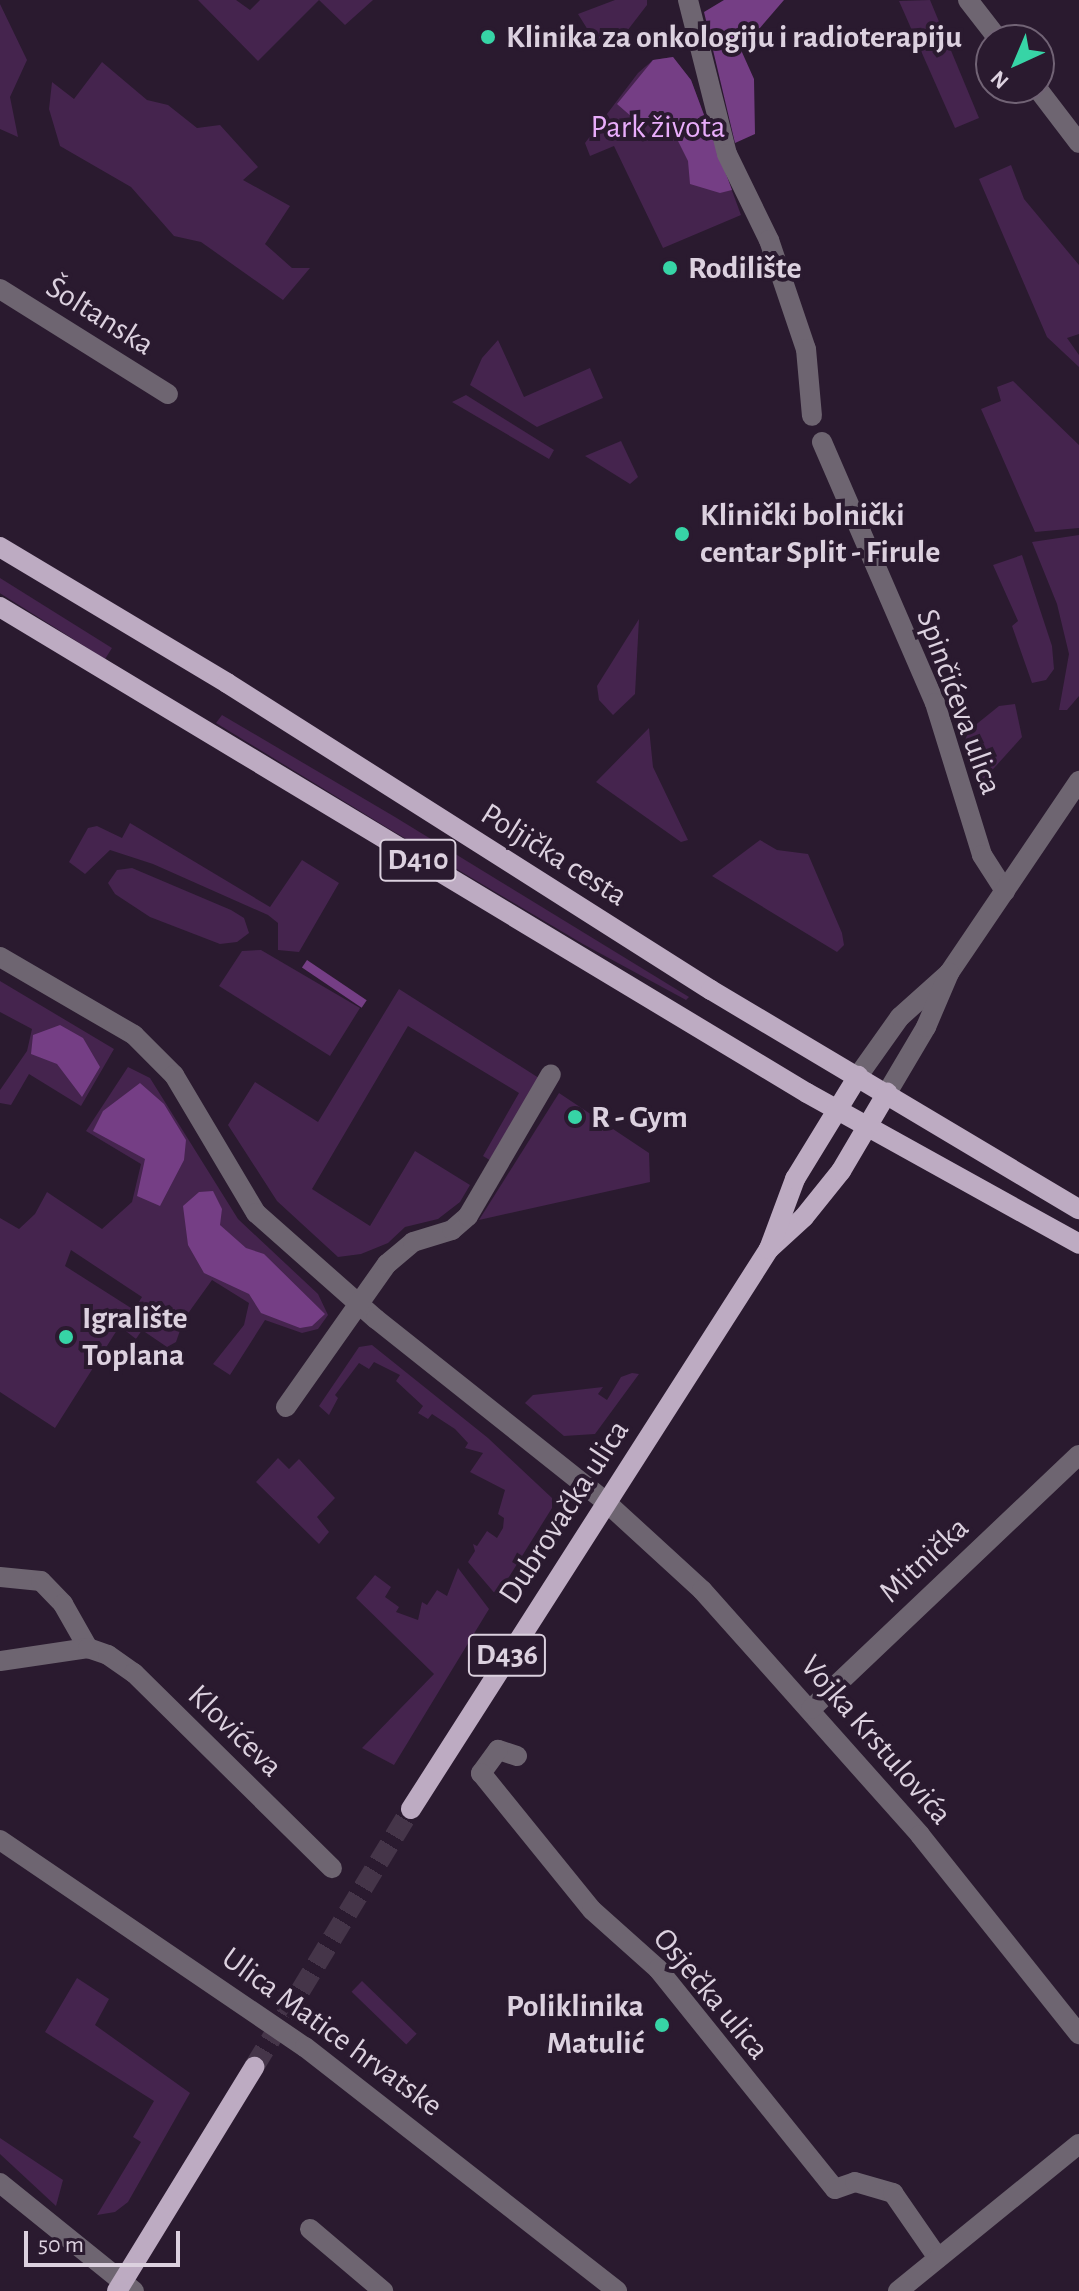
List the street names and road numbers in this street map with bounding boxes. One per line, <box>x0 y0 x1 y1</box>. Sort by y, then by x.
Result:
street label: Šoltanska <box>39 268 161 364</box>
street label: Spinčićeva ulica <box>908 604 1010 800</box>
street label: Poljička cesta <box>474 795 634 915</box>
road number: D410 <box>378 834 458 886</box>
street label: Dubrovačka ulica <box>490 1413 638 1611</box>
street label: Mitnička <box>871 1509 977 1611</box>
road number: D436 <box>467 1629 547 1681</box>
street label: Vojka Krstulovića <box>792 1647 960 1833</box>
street label: Klovićeva <box>180 1677 290 1785</box>
street label: Osječka ulica <box>645 1920 777 2068</box>
street label: Ulica Matice hrvatske <box>214 1939 450 2125</box>

